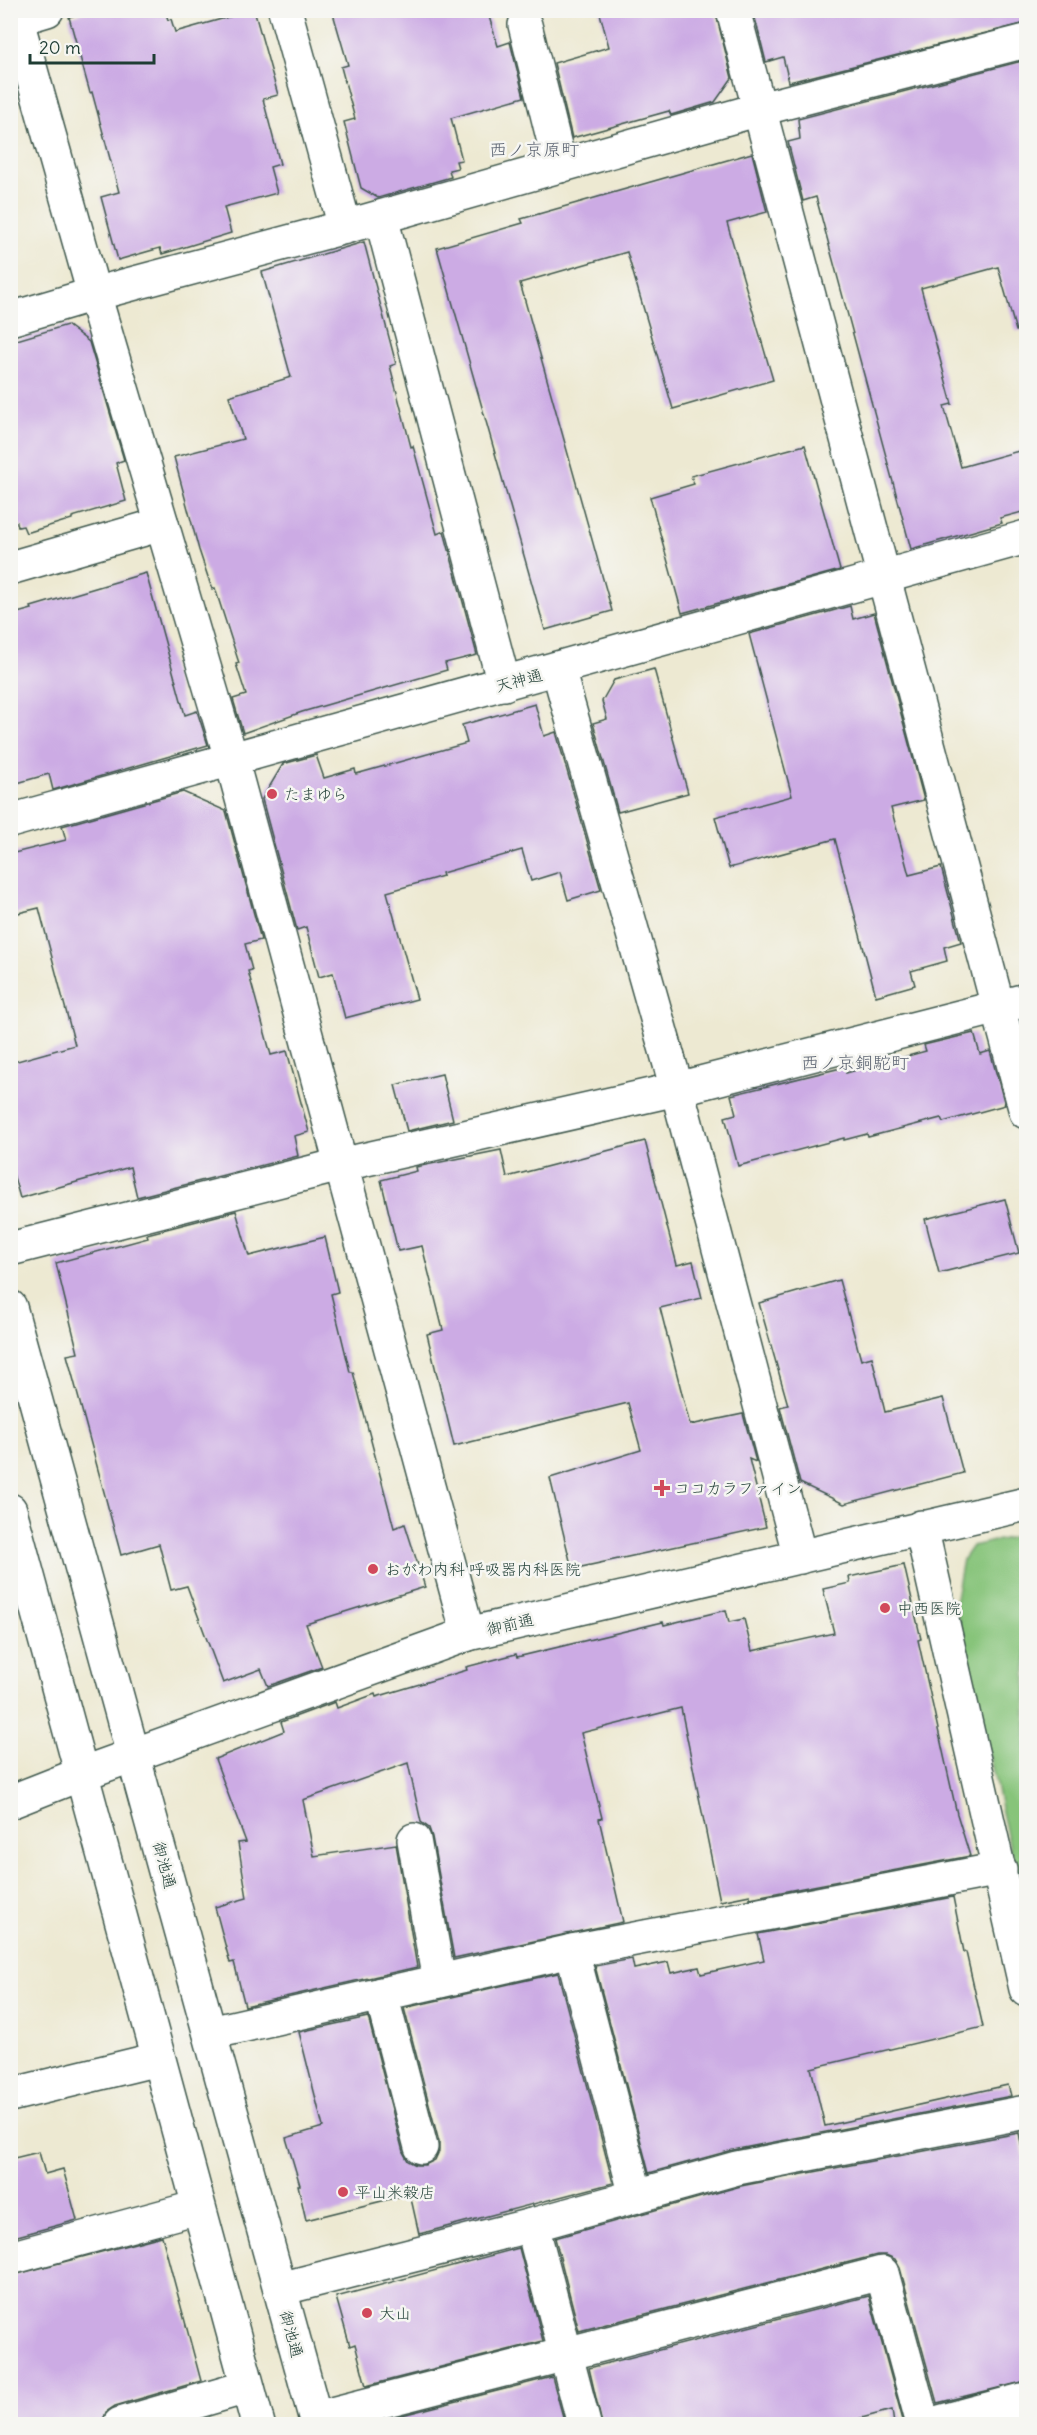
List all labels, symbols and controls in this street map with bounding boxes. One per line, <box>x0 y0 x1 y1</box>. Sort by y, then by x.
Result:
scale bar <box>30 27 154 65</box>
text: 20 m <box>39 36 81 59</box>
district label: 西ノ京原町 <box>489 138 579 161</box>
street label: 天神通 <box>493 664 545 696</box>
place label: たまゆら <box>284 784 348 804</box>
marker: たまゆら <box>265 787 279 801</box>
district label: 西ノ京銅駝町 <box>801 1051 909 1074</box>
place label: ココカラファイン <box>674 1478 802 1498</box>
marker: ココカラファイン <box>655 1481 669 1495</box>
place label: おがわ内科 呼吸器内科医院 <box>385 1559 581 1579</box>
marker: おがわ内科 呼吸器内科医院 <box>366 1562 380 1576</box>
place label: 中西医院 <box>897 1598 961 1618</box>
marker: 中西医院 <box>878 1601 892 1615</box>
street label: 御前通 <box>484 1609 536 1639</box>
street label: 御池通 <box>149 1839 181 1891</box>
place label: 平山米穀店 <box>355 2182 435 2202</box>
marker: 平山米穀店 <box>336 2185 350 2199</box>
place label: 大山 <box>379 2303 411 2323</box>
marker: 大山 <box>360 2306 374 2320</box>
street label: 御池通 <box>276 2308 308 2360</box>

